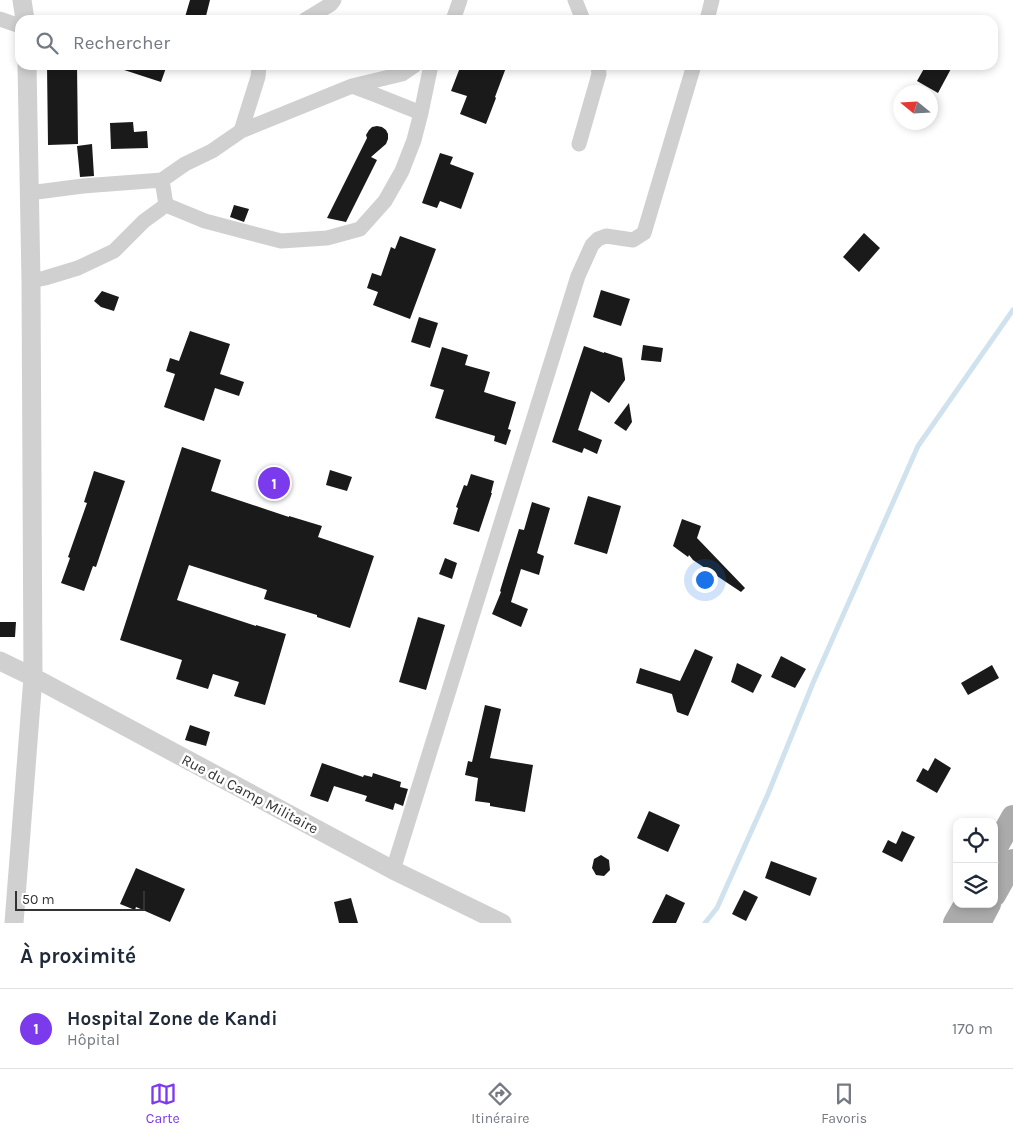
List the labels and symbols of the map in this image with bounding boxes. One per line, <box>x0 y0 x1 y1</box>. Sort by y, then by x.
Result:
north arrow <box>893 85 938 130</box>
pin: 1 <box>258 464 290 502</box>
your location <box>692 567 718 593</box>
street label: Rue du Camp Militaire <box>179 750 321 838</box>
scale bar <box>15 888 145 911</box>

